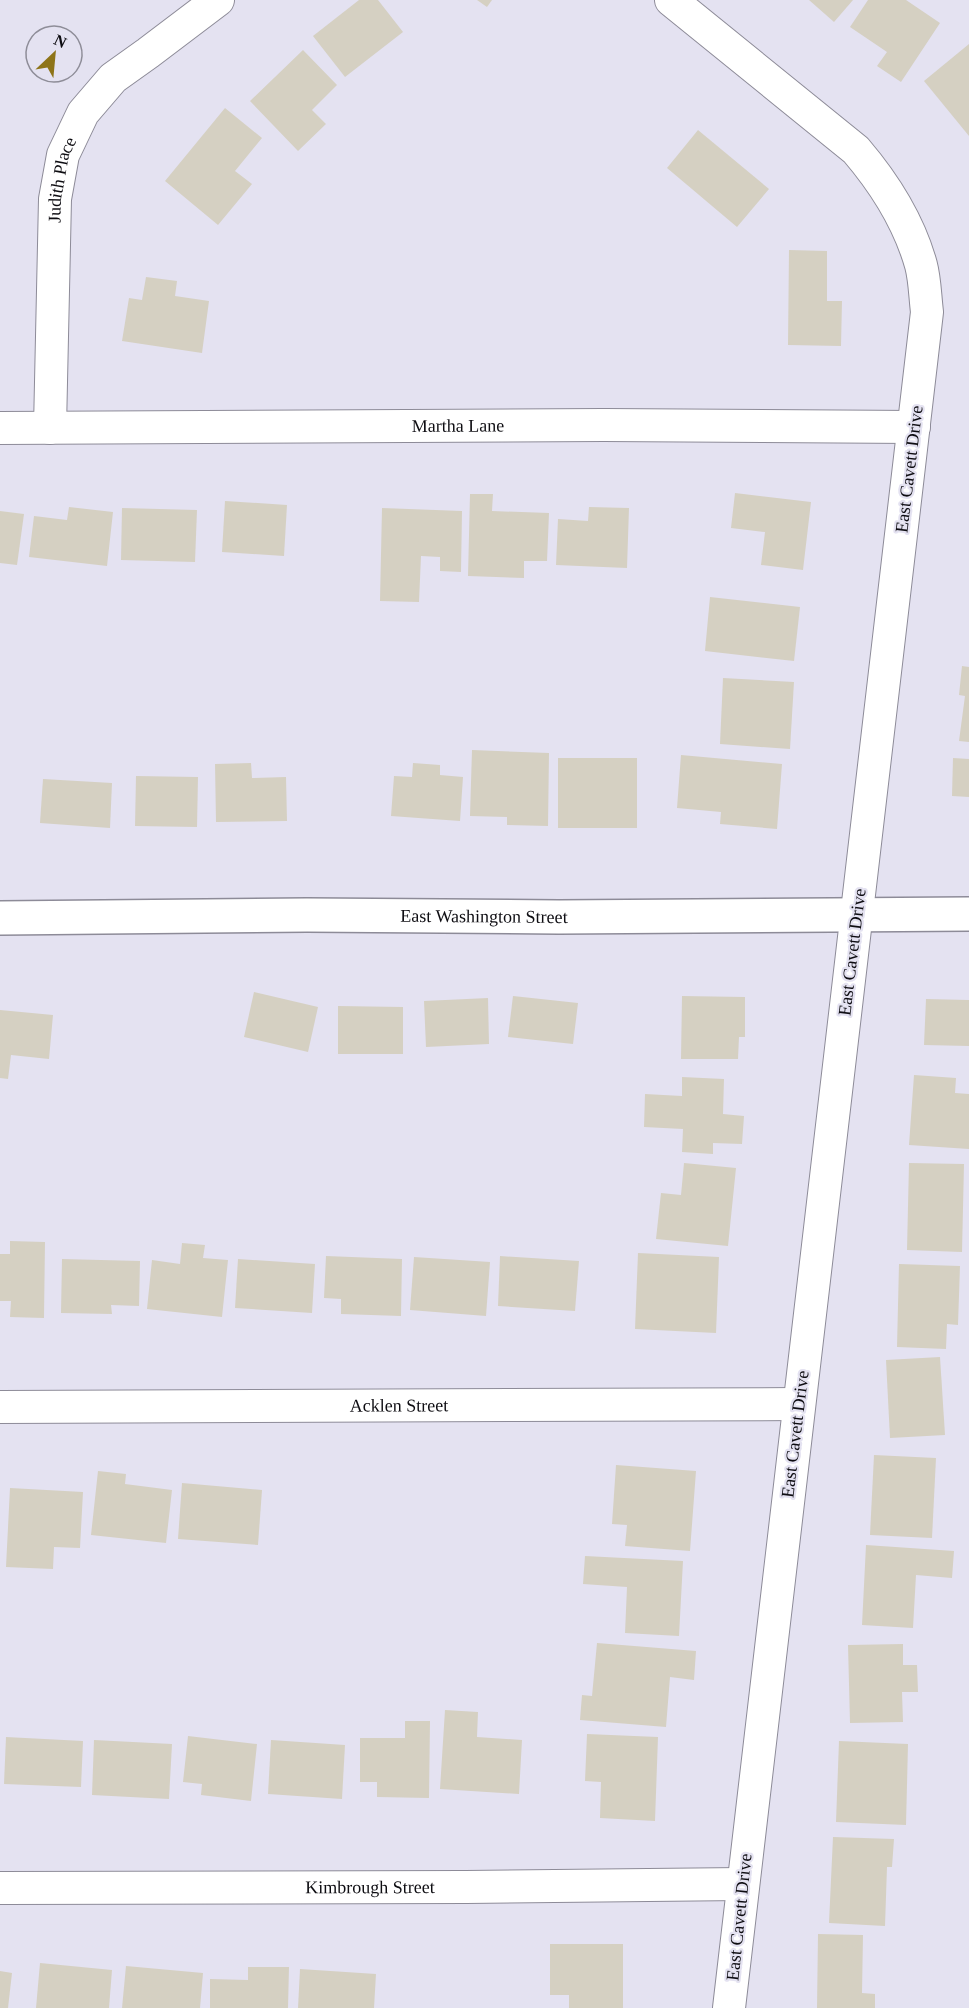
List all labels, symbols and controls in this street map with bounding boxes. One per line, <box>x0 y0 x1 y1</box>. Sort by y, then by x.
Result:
north arrow <box>24 24 84 84</box>
text: N <box>51 31 70 51</box>
street label: Judith Place <box>44 134 80 223</box>
street label: East Cavett Drive <box>891 404 927 534</box>
street label: Martha Lane <box>412 415 504 436</box>
street label: East Cavett Drive <box>834 887 870 1017</box>
street label: East Washington Street <box>400 906 568 927</box>
street label: East Cavett Drive <box>777 1369 813 1499</box>
street label: Acklen Street <box>350 1395 448 1416</box>
street label: East Cavett Drive <box>722 1852 756 1982</box>
street label: Kimbrough Street <box>305 1877 435 1897</box>

